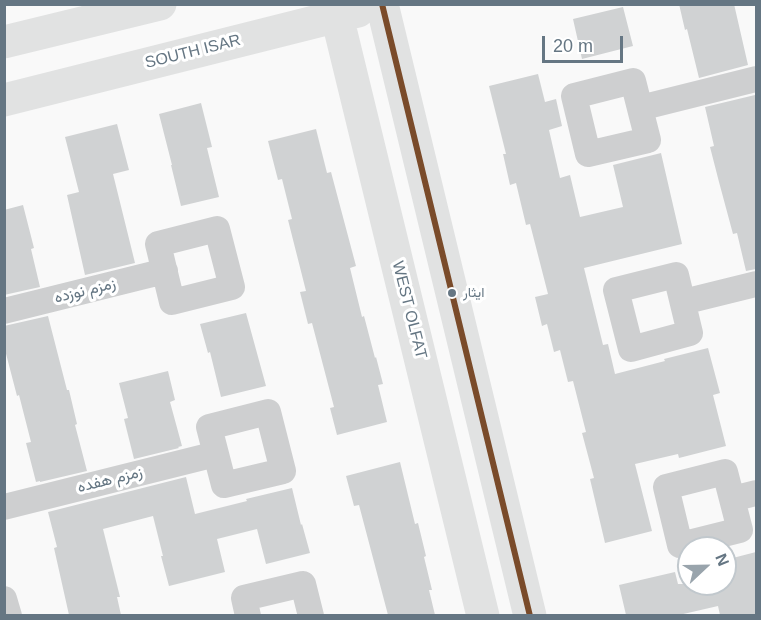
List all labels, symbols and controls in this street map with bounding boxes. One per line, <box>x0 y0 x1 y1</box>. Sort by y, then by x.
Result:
scale bar <box>545 24 626 62</box>
street label: SOUTH ISAR <box>143 31 243 73</box>
text: 20 m <box>553 36 593 56</box>
street label: WEST OLFAT <box>388 259 430 361</box>
street label: زمزم نوزده <box>52 274 118 308</box>
place label: ایثار <box>463 285 484 301</box>
marker: ایثار <box>446 287 458 299</box>
street label: زمزم هفده <box>75 463 145 497</box>
north arrow <box>677 536 737 596</box>
text: N <box>712 551 732 568</box>

